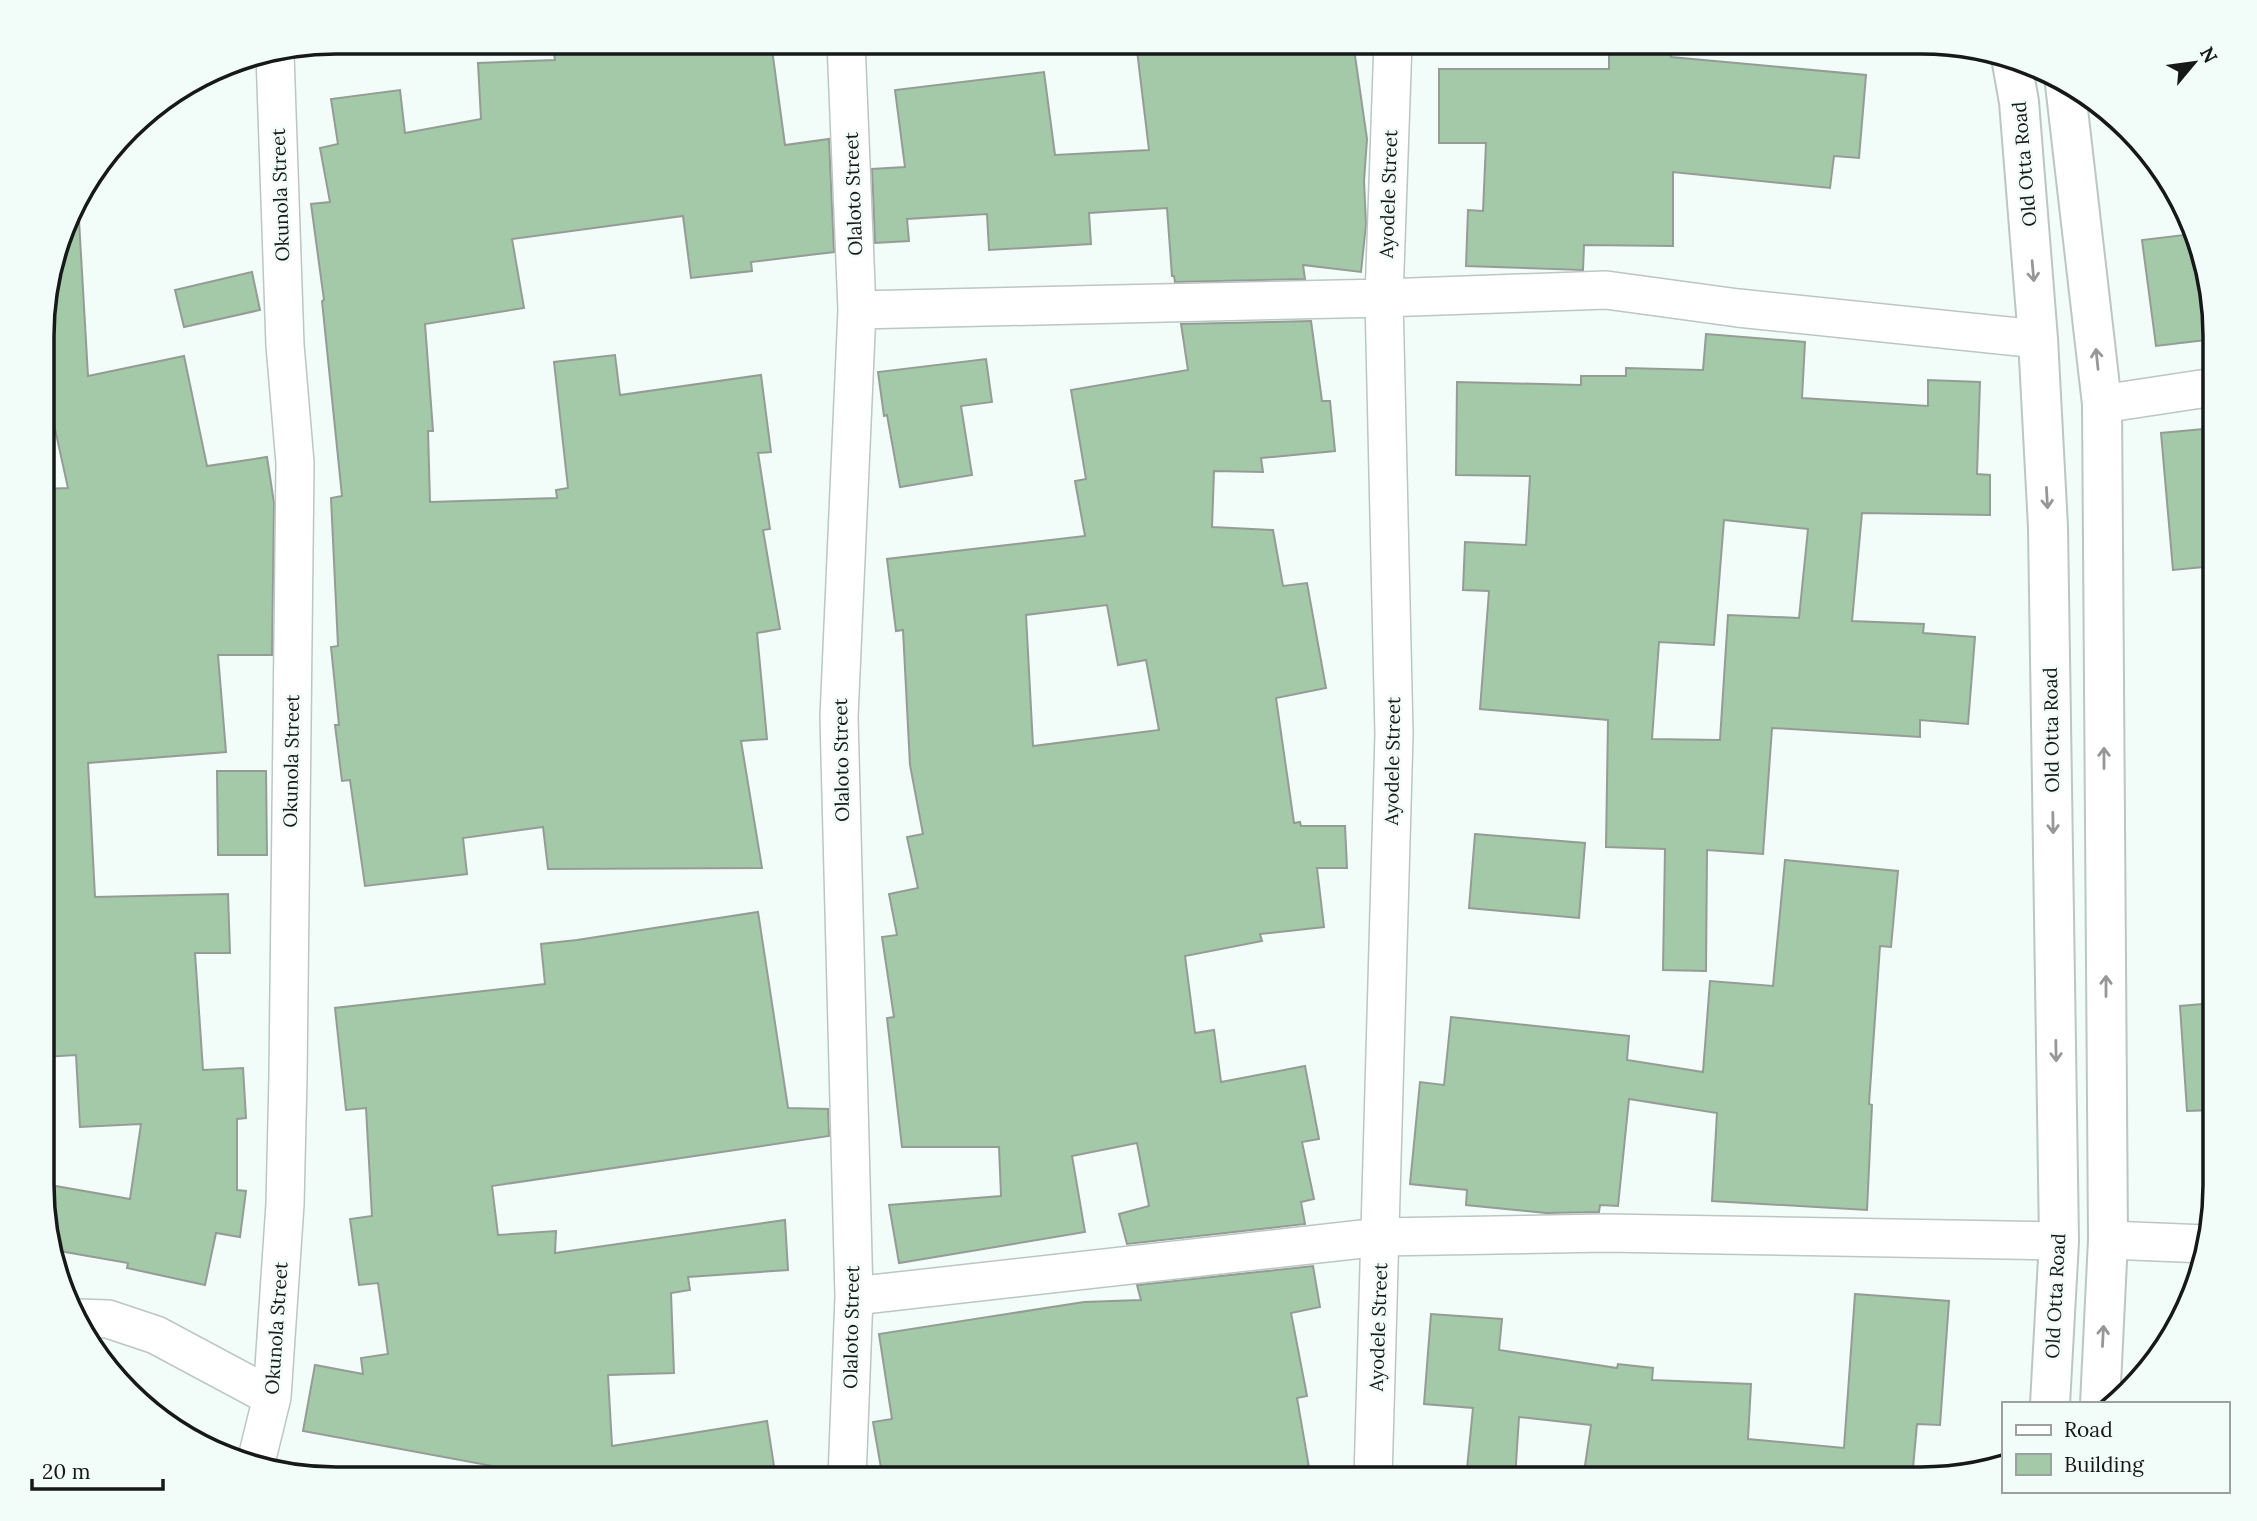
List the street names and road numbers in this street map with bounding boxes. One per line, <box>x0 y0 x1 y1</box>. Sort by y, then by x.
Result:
street label: Old Otta Road <box>2007 100 2041 228</box>
street label: Okunola Street <box>266 127 294 262</box>
street label: Ayodele Street <box>1374 129 1402 260</box>
street label: Olaloto Street <box>839 131 867 256</box>
street label: Old Otta Road <box>2038 667 2064 793</box>
street label: Okunola Street <box>278 694 304 828</box>
street label: Ayodele Street <box>1379 696 1405 826</box>
street label: Olaloto Street <box>828 697 854 822</box>
street label: Old Otta Road <box>2040 1233 2070 1359</box>
street label: Okunola Street <box>259 1260 293 1395</box>
street label: Ayodele Street <box>1364 1262 1392 1393</box>
street label: Olaloto Street <box>838 1264 864 1389</box>

